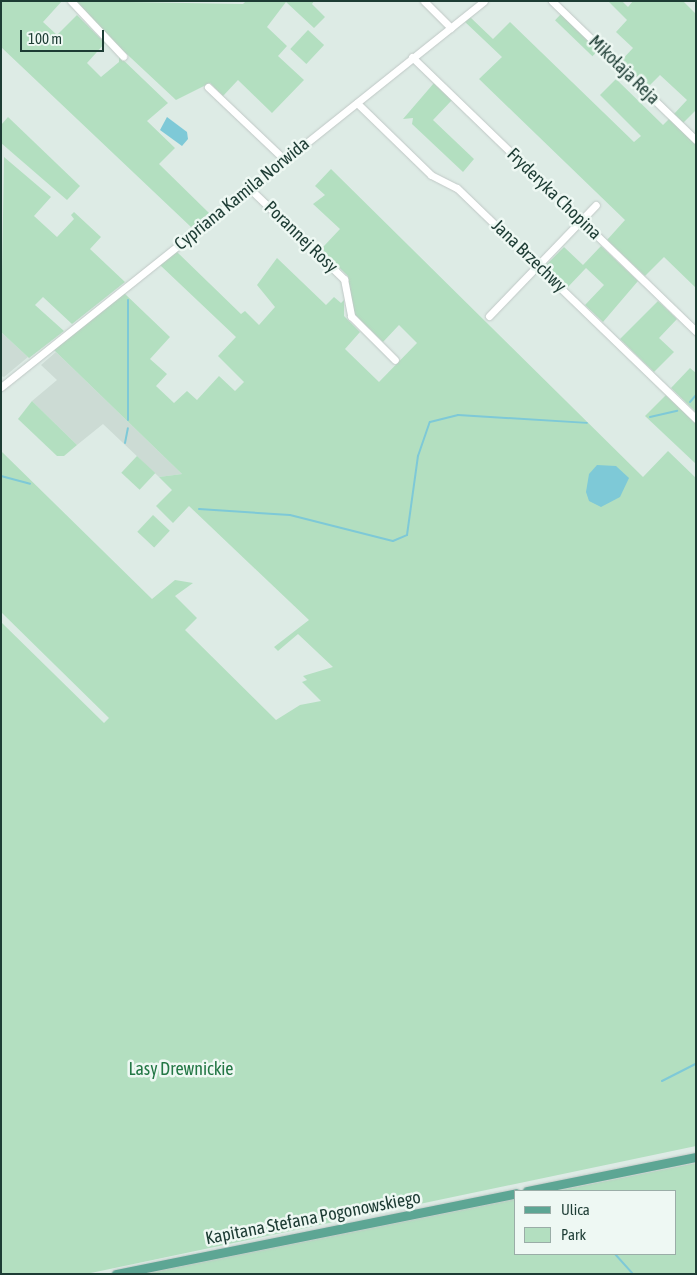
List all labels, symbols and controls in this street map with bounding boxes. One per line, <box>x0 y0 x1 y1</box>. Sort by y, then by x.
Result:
scale bar <box>22 20 106 52</box>
text: 100 m <box>28 30 62 47</box>
street label: Mikołaja Reja <box>584 31 664 109</box>
street label: Cypriana Kamila Norwida <box>170 133 314 255</box>
street label: Fryderyka Chopina <box>502 144 606 244</box>
street label: Porannej Rosy <box>260 197 342 277</box>
street label: Jana Brzechwy <box>487 215 571 297</box>
park label: Lasy Drewnickie <box>129 1058 233 1080</box>
street label: Kapitana Stefana Pogonowskiego <box>204 1187 422 1249</box>
legend <box>514 1190 677 1255</box>
text: Ulica <box>561 1201 590 1218</box>
text: Park <box>561 1226 586 1243</box>

